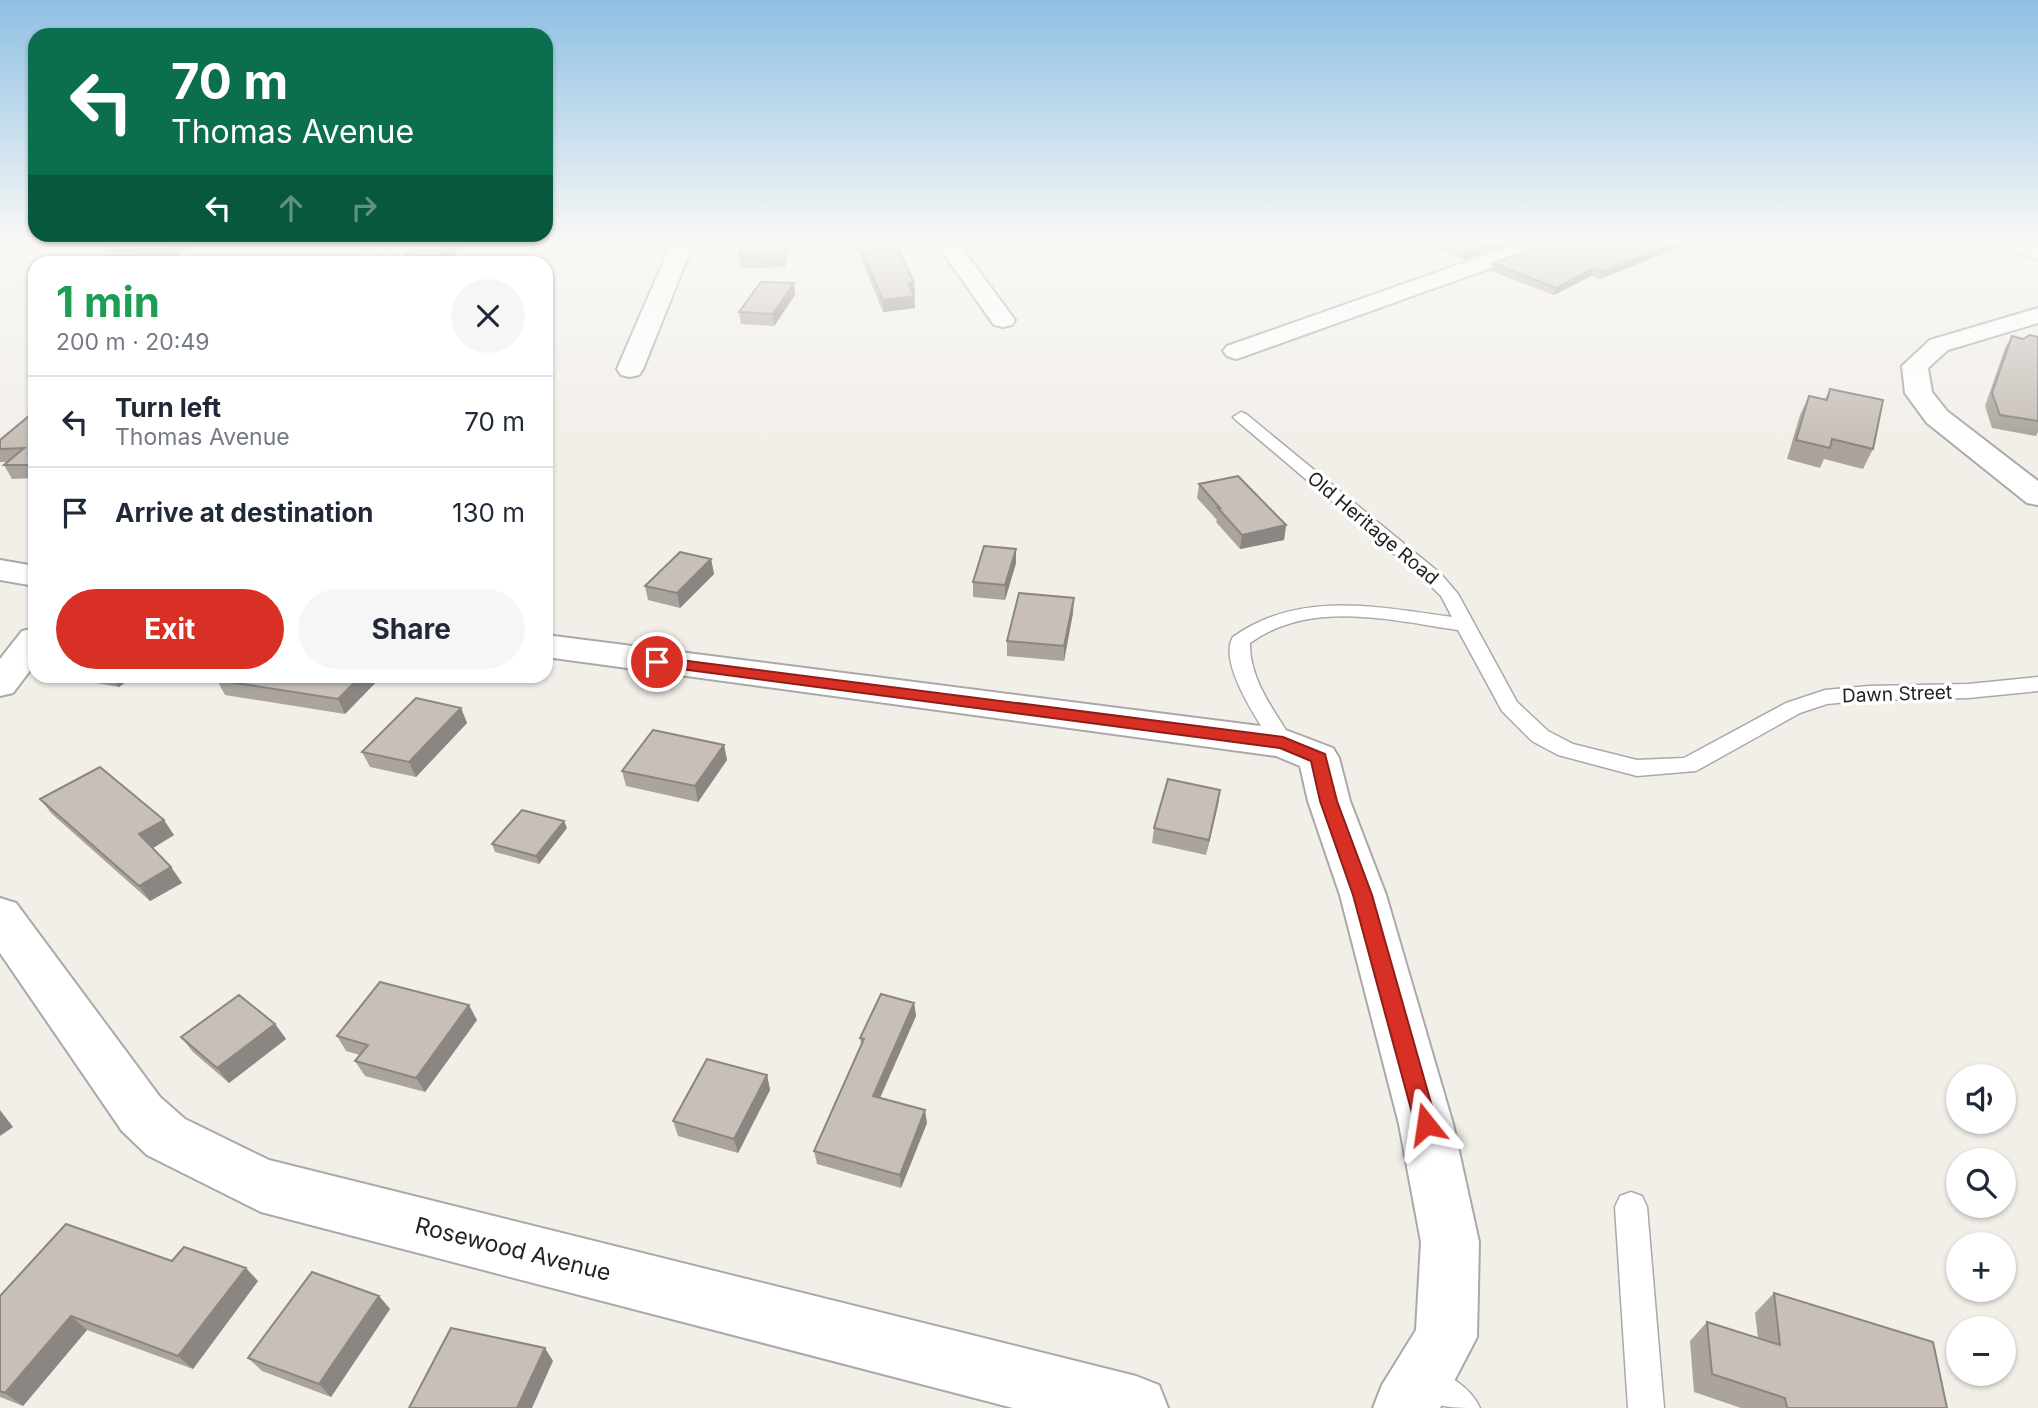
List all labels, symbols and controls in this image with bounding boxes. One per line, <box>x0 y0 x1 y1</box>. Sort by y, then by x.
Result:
text: 70 m <box>171 52 288 111</box>
icon: left <box>56 56 147 147</box>
text: Thomas Avenue <box>171 112 414 151</box>
icon: left <box>199 189 237 227</box>
icon: ahead <box>272 189 310 227</box>
icon: right <box>345 189 383 227</box>
text: 1 min <box>56 276 160 327</box>
button: close <box>451 279 525 353</box>
text: 200 m · 20:49 <box>56 328 210 356</box>
text: Turn left <box>115 392 221 423</box>
icon: left <box>56 403 94 441</box>
text: 70 m <box>464 406 525 437</box>
text: Thomas Avenue <box>115 423 290 451</box>
street label: Old Heritage Road <box>1303 466 1443 590</box>
icon: arrive <box>56 494 94 532</box>
text: Arrive at destination <box>115 497 374 528</box>
text: 130 m <box>452 497 525 528</box>
button: Exit <box>56 589 284 669</box>
button: Share <box>298 589 525 669</box>
pin <box>627 632 687 692</box>
icon: arrive <box>638 643 676 681</box>
street label: Dawn Street <box>1842 681 1952 707</box>
map controls <box>1946 1064 2016 1386</box>
button: sound <box>1946 1064 2016 1134</box>
position arrow <box>1389 1087 1463 1161</box>
button: search <box>1946 1148 2016 1218</box>
street label: Rosewood Avenue <box>412 1211 614 1287</box>
button: + <box>1946 1232 2016 1302</box>
button: − <box>1946 1316 2016 1386</box>

